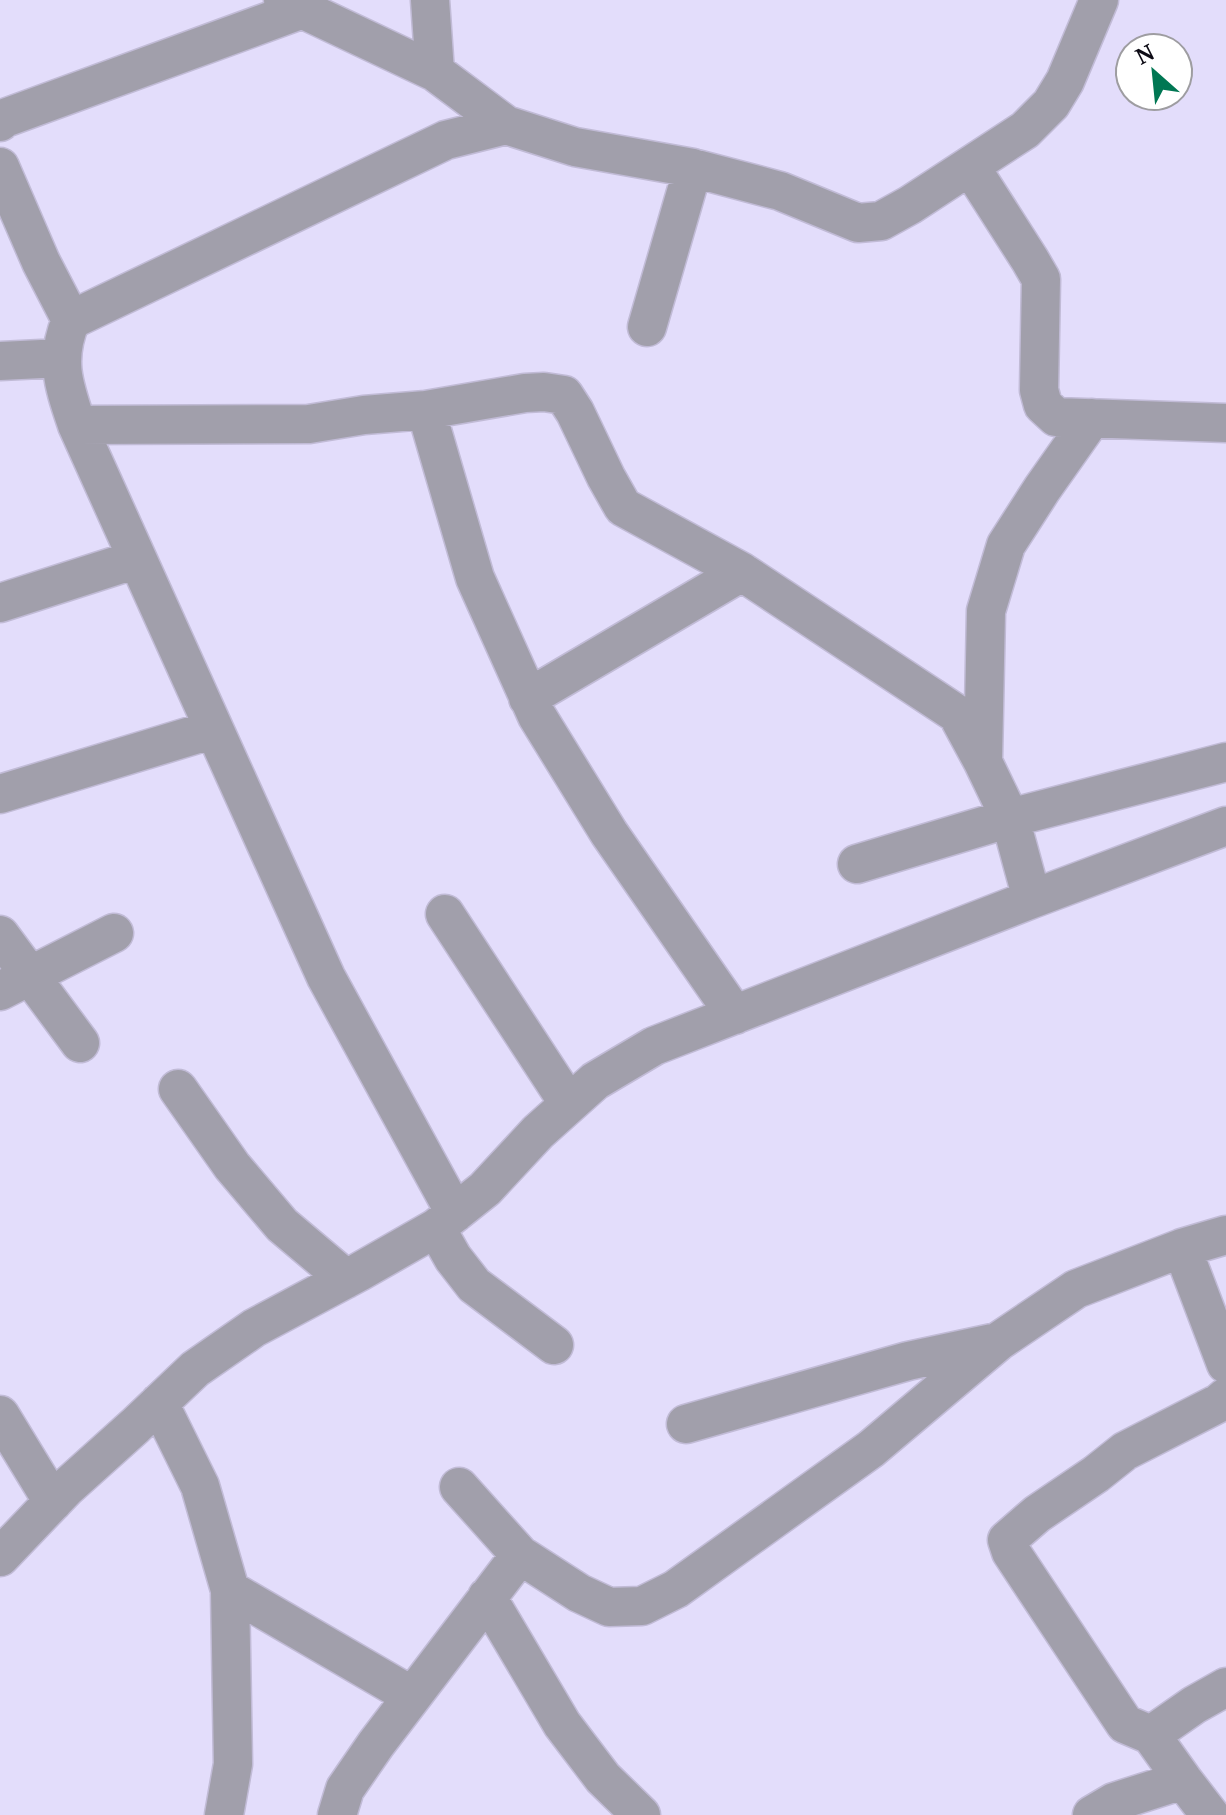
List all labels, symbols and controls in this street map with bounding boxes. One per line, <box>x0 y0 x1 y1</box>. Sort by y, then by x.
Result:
north arrow <box>1114 32 1194 112</box>
text: N <box>1130 36 1159 71</box>

